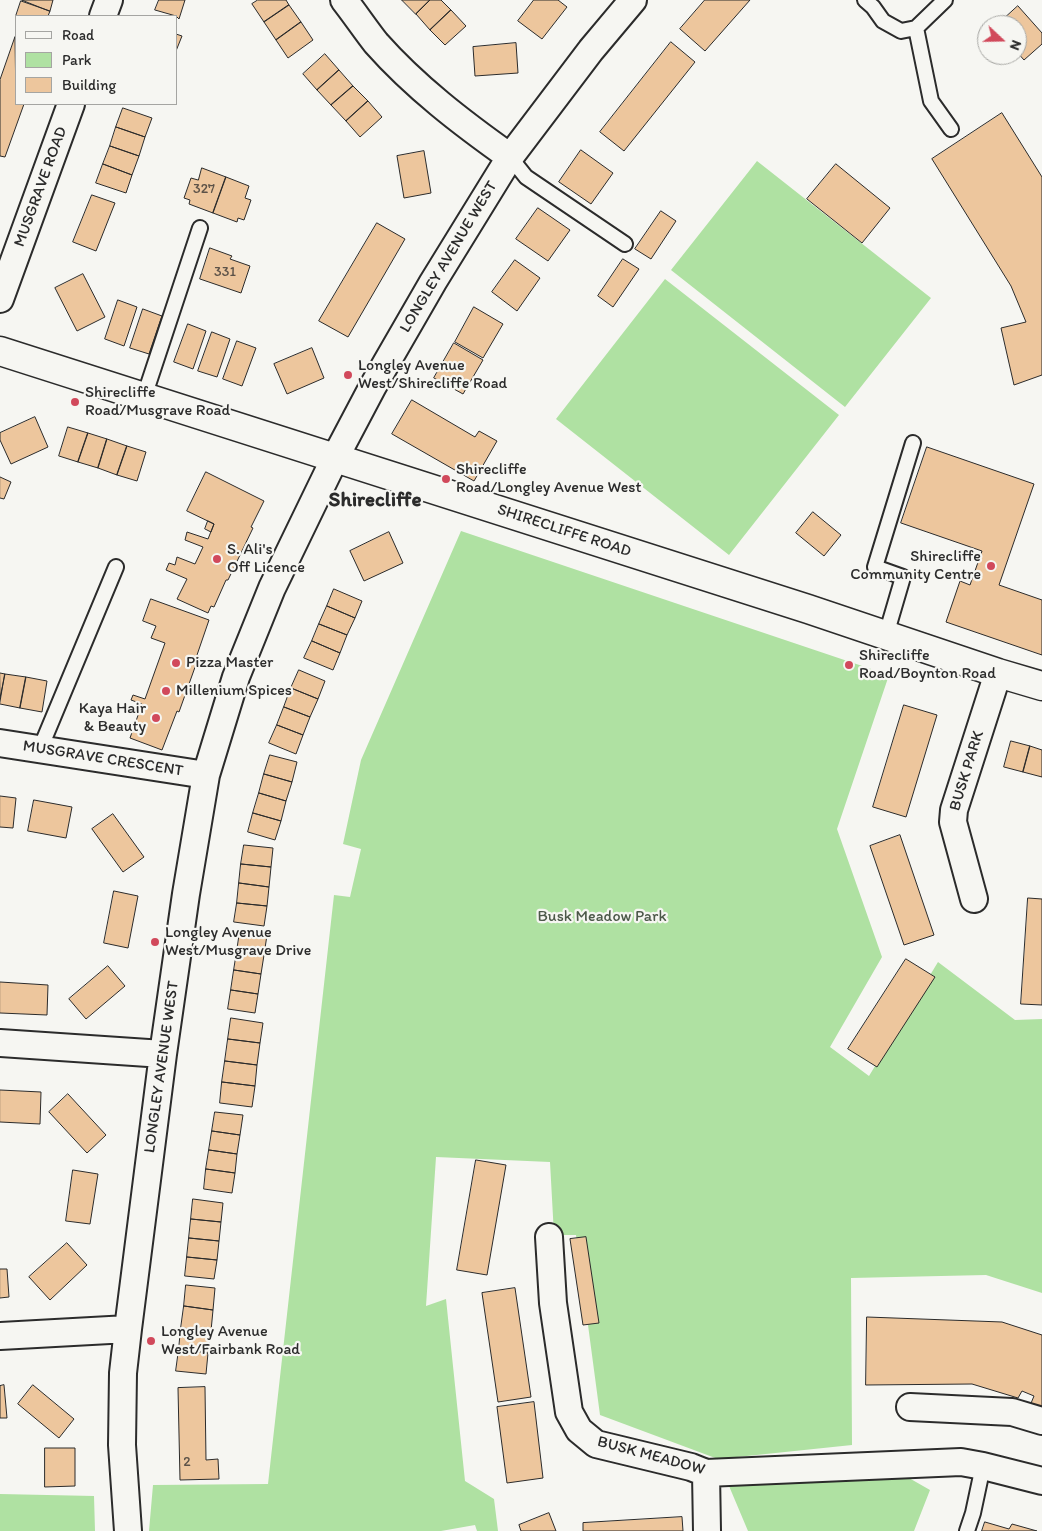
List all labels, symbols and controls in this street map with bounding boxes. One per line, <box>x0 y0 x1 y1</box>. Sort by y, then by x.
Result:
legend <box>15 15 178 105</box>
north arrow <box>977 15 1027 65</box>
text: Road <box>62 26 94 44</box>
text: N <box>1006 38 1025 53</box>
text: Park <box>62 51 92 69</box>
text: Building <box>62 76 116 94</box>
street label: MUSGRAVE ROAD <box>10 124 72 250</box>
street label: LONGLEY AVENUE WEST <box>396 178 502 336</box>
house number: 327 <box>193 181 215 197</box>
house number: 331 <box>214 264 236 280</box>
place label: Longley Avenue West/Shirecliffe Road <box>358 356 507 394</box>
marker: Longley Avenue West/Shirecliffe Road <box>342 369 354 381</box>
place label: Shirecliffe Road/Musgrave Road <box>85 383 230 421</box>
marker: Shirecliffe Road/Musgrave Road <box>69 396 81 408</box>
place label: Shirecliffe Road/Longley Avenue West <box>456 460 641 498</box>
marker: Shirecliffe Road/Longley Avenue West <box>440 473 452 485</box>
district label: Shirecliffe <box>329 488 421 514</box>
street label: SHIRECLIFFE ROAD <box>495 500 633 562</box>
place label: S. Ali's Off Licence <box>227 540 305 578</box>
place label: Shirecliffe Community Centre <box>850 547 981 585</box>
marker: S. Ali's Off Licence <box>211 553 223 565</box>
marker: Shirecliffe Community Centre <box>985 560 997 572</box>
place label: Shirecliffe Road/Boynton Road <box>859 646 996 684</box>
place label: Pizza Master <box>186 653 273 673</box>
marker: Pizza Master <box>170 657 182 669</box>
marker: Shirecliffe Road/Boynton Road <box>843 659 855 671</box>
place label: Millenium Spices <box>176 681 292 701</box>
marker: Millenium Spices <box>160 685 172 697</box>
place label: Kaya Hair & Beauty <box>79 699 146 737</box>
marker: Kaya Hair & Beauty <box>150 712 162 724</box>
street label: BUSK PARK <box>946 729 988 813</box>
street label: MUSGRAVE CRESCENT <box>21 737 185 781</box>
park label: Busk Meadow Park <box>537 907 667 927</box>
place label: Longley Avenue West/Musgrave Drive <box>165 923 311 961</box>
marker: Longley Avenue West/Musgrave Drive <box>149 936 161 948</box>
street label: LONGLEY AVENUE WEST <box>140 980 184 1154</box>
place label: Longley Avenue West/Fairbank Road <box>161 1322 300 1360</box>
marker: Longley Avenue West/Fairbank Road <box>145 1335 157 1347</box>
street label: BUSK MEADOW <box>595 1432 707 1480</box>
house number: 2 <box>183 1454 191 1470</box>

